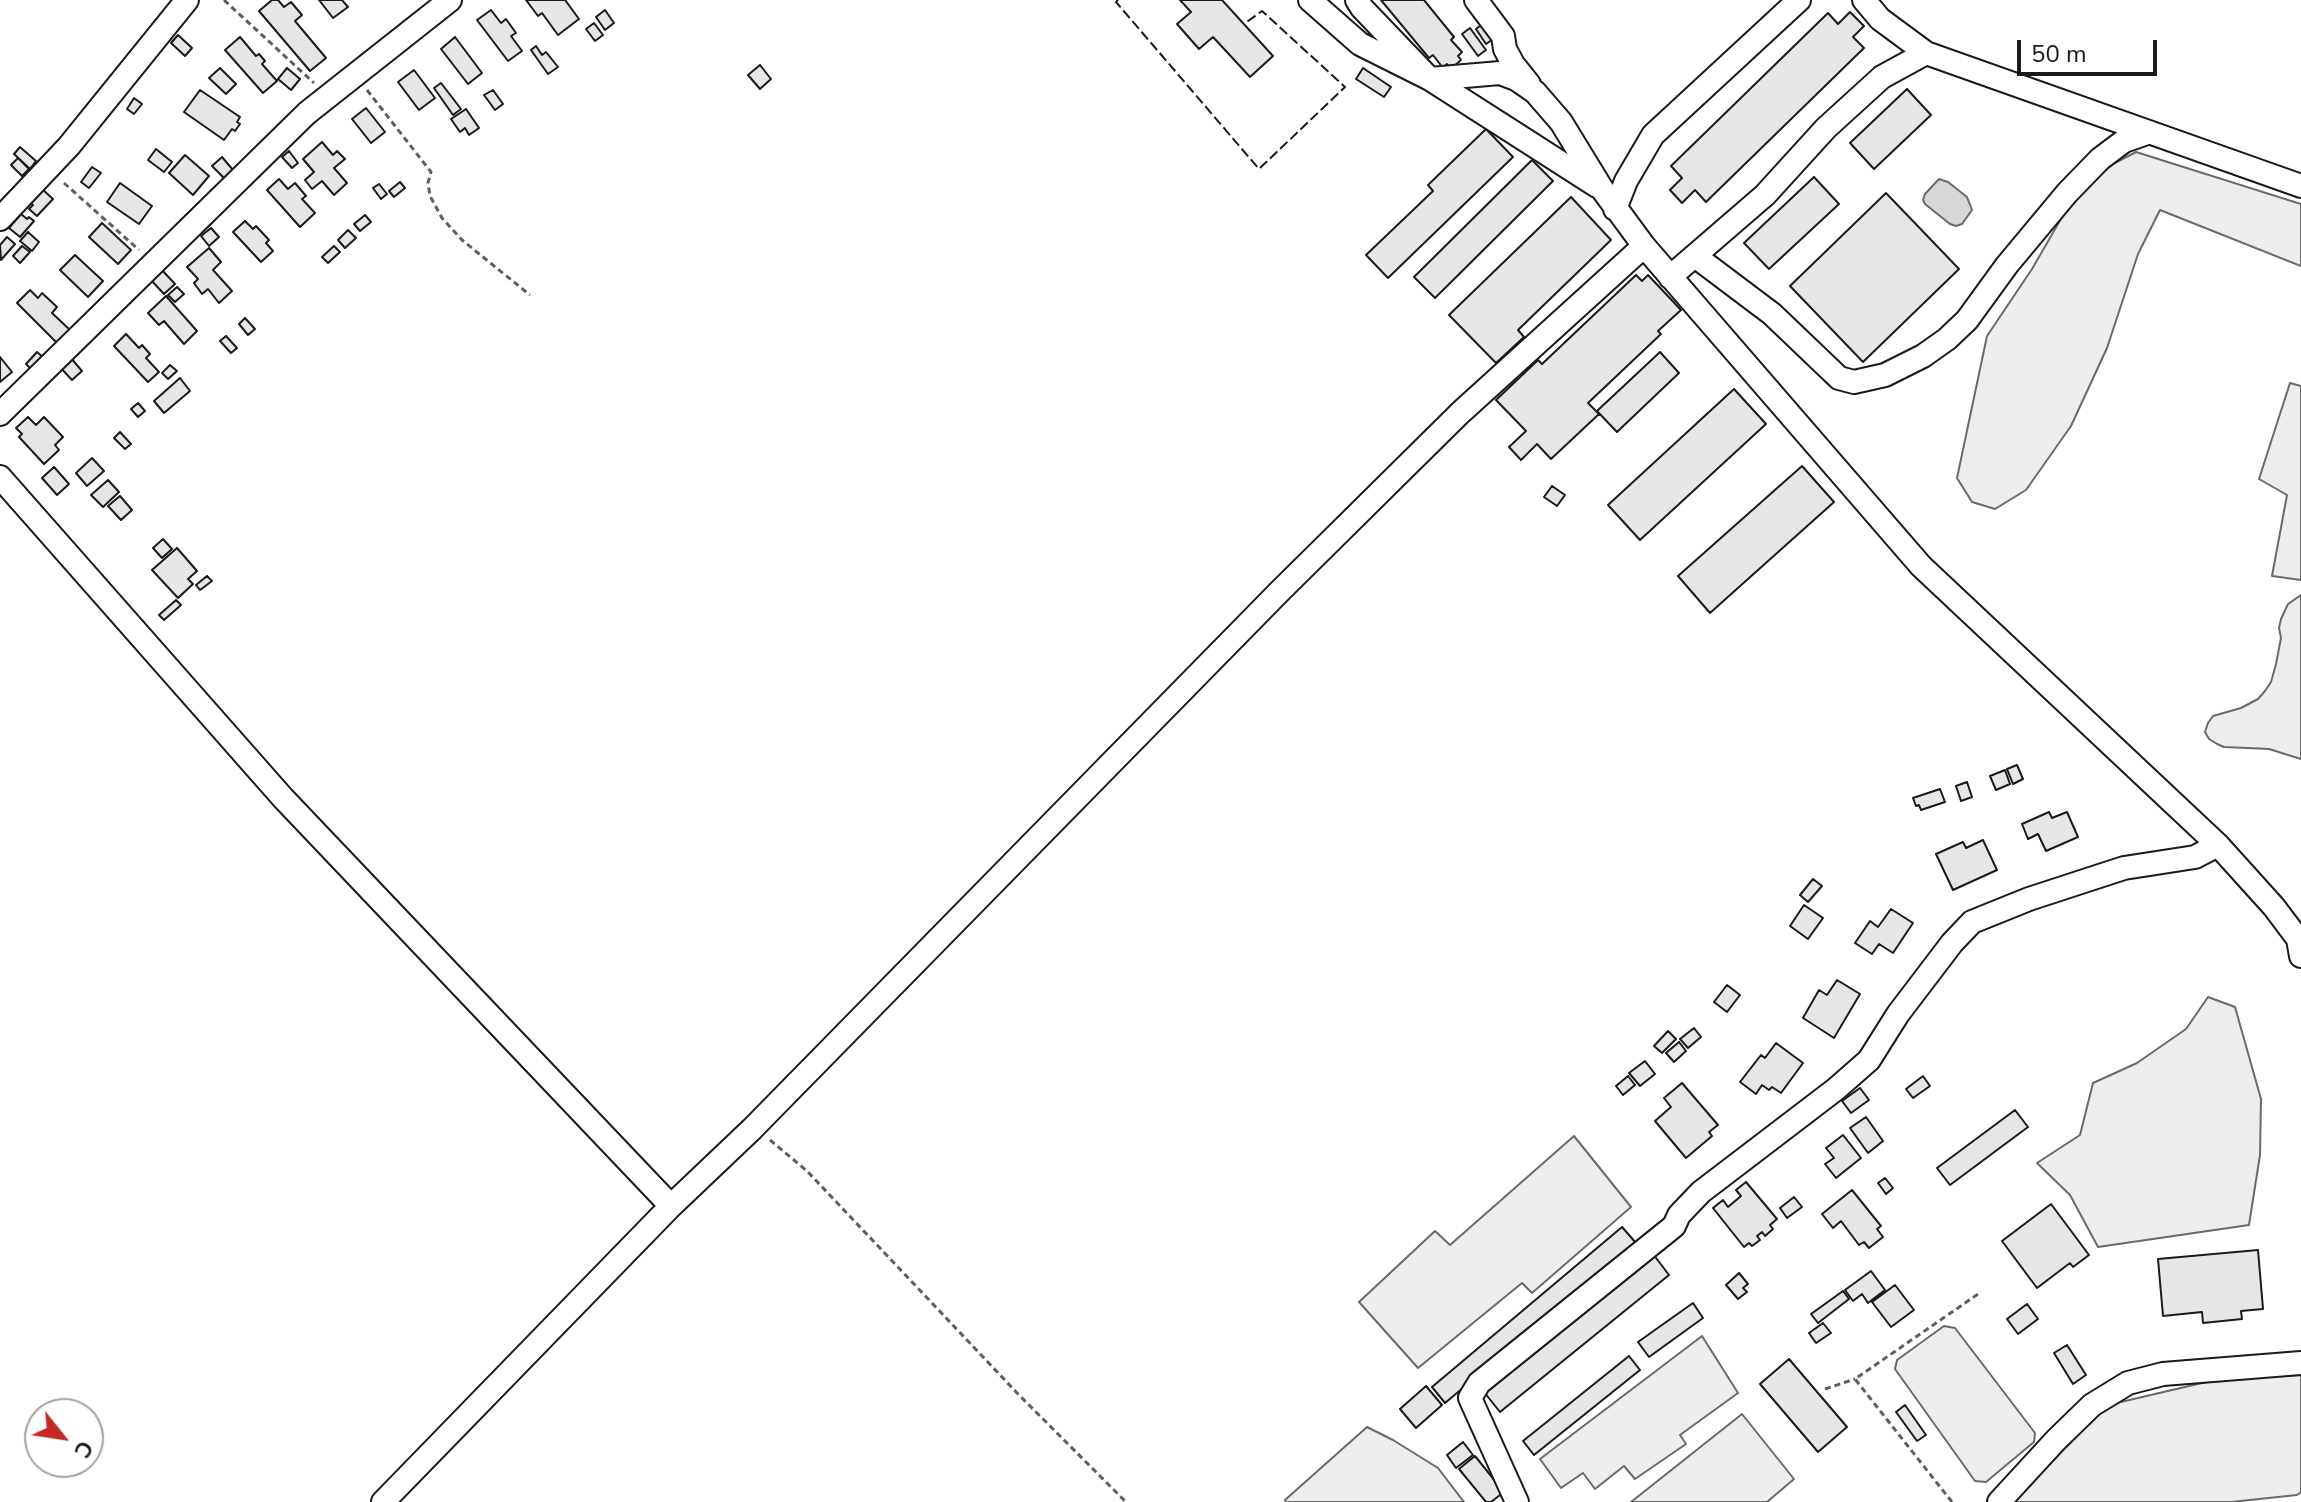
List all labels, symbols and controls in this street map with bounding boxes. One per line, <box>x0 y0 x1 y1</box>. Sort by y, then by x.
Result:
scale bar <box>2021 24 2161 74</box>
text: 50 m <box>2031 38 2087 70</box>
north arrow <box>24 1398 104 1478</box>
text: С <box>66 1435 100 1463</box>

